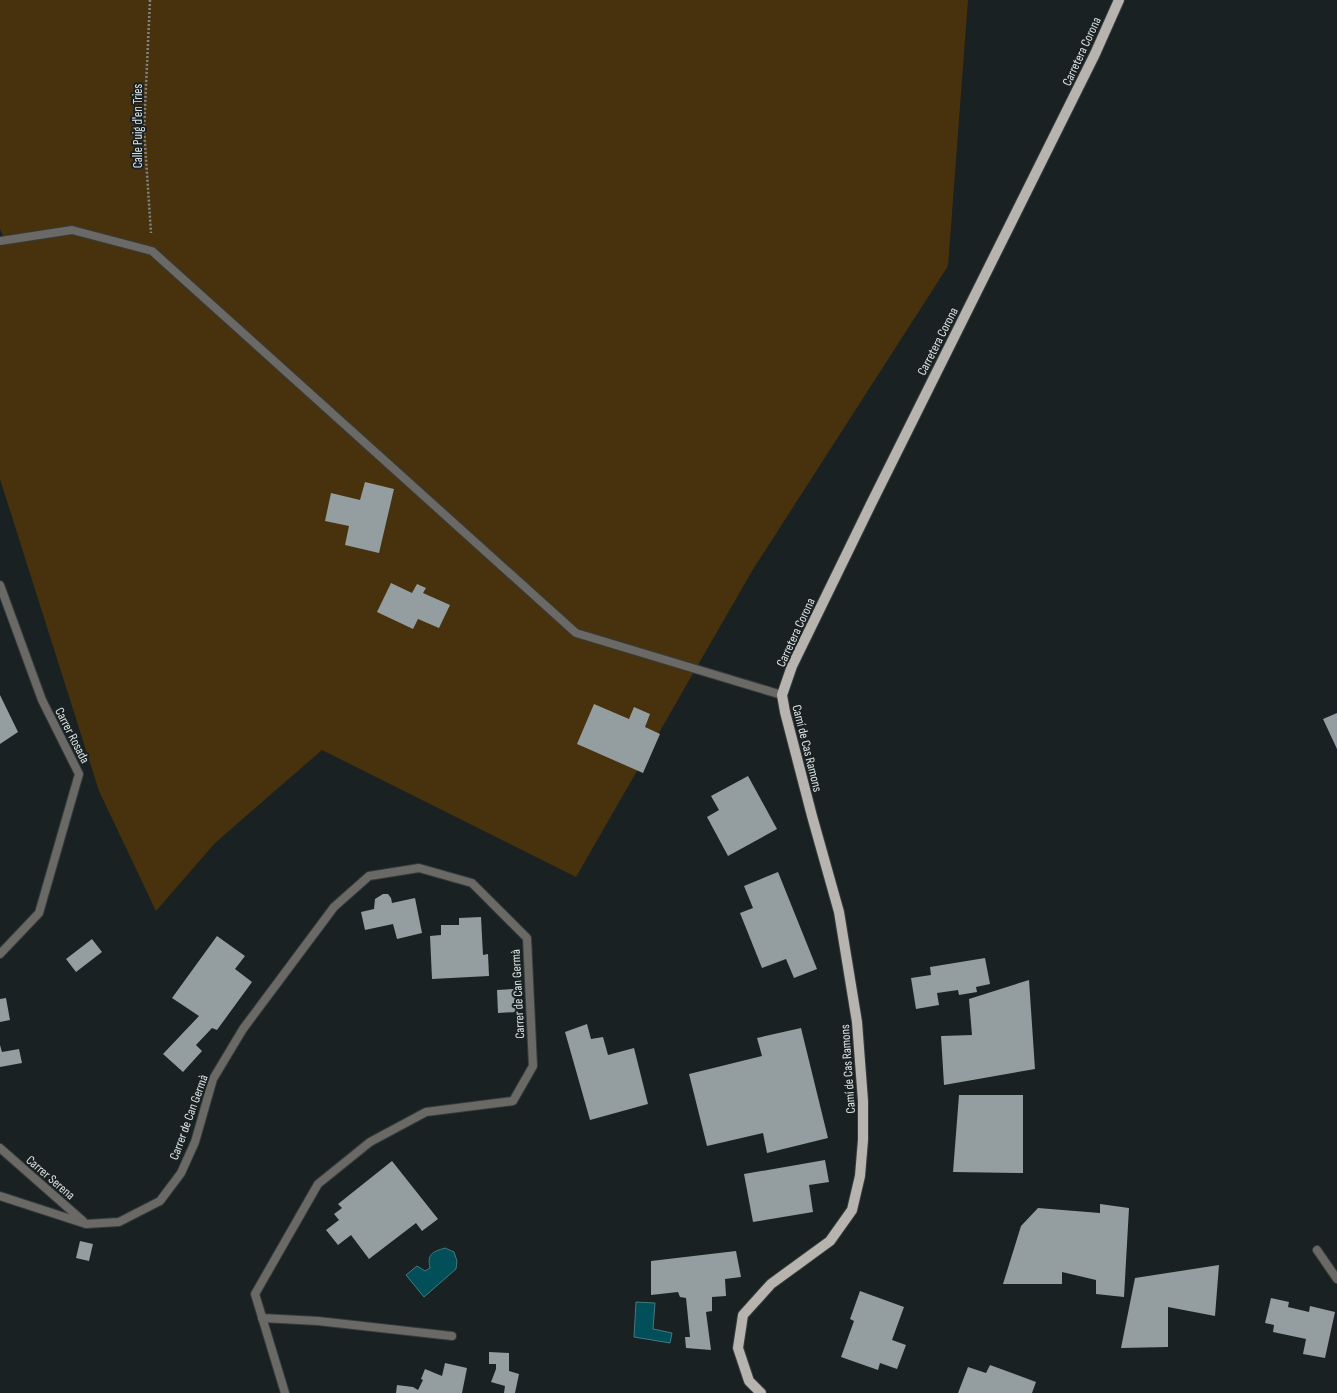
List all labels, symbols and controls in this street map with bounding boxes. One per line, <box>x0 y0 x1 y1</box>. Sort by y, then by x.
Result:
street label: Carretera Corona <box>1059 14 1105 88</box>
street label: Calle Puig d'en Tries <box>130 83 146 168</box>
street label: Carretera Corona <box>914 305 962 378</box>
street label: Carretera Corona <box>773 595 819 669</box>
street label: Camí de Cas Ramons <box>788 703 826 794</box>
street label: Carrer Rosada <box>51 705 93 766</box>
street label: Carrer de Can Germà <box>508 949 528 1039</box>
street label: Camí de Cas Ramons <box>837 1024 859 1114</box>
street label: Carrer de Can Germà <box>166 1072 212 1162</box>
street label: Carrer Serena <box>23 1152 78 1203</box>

